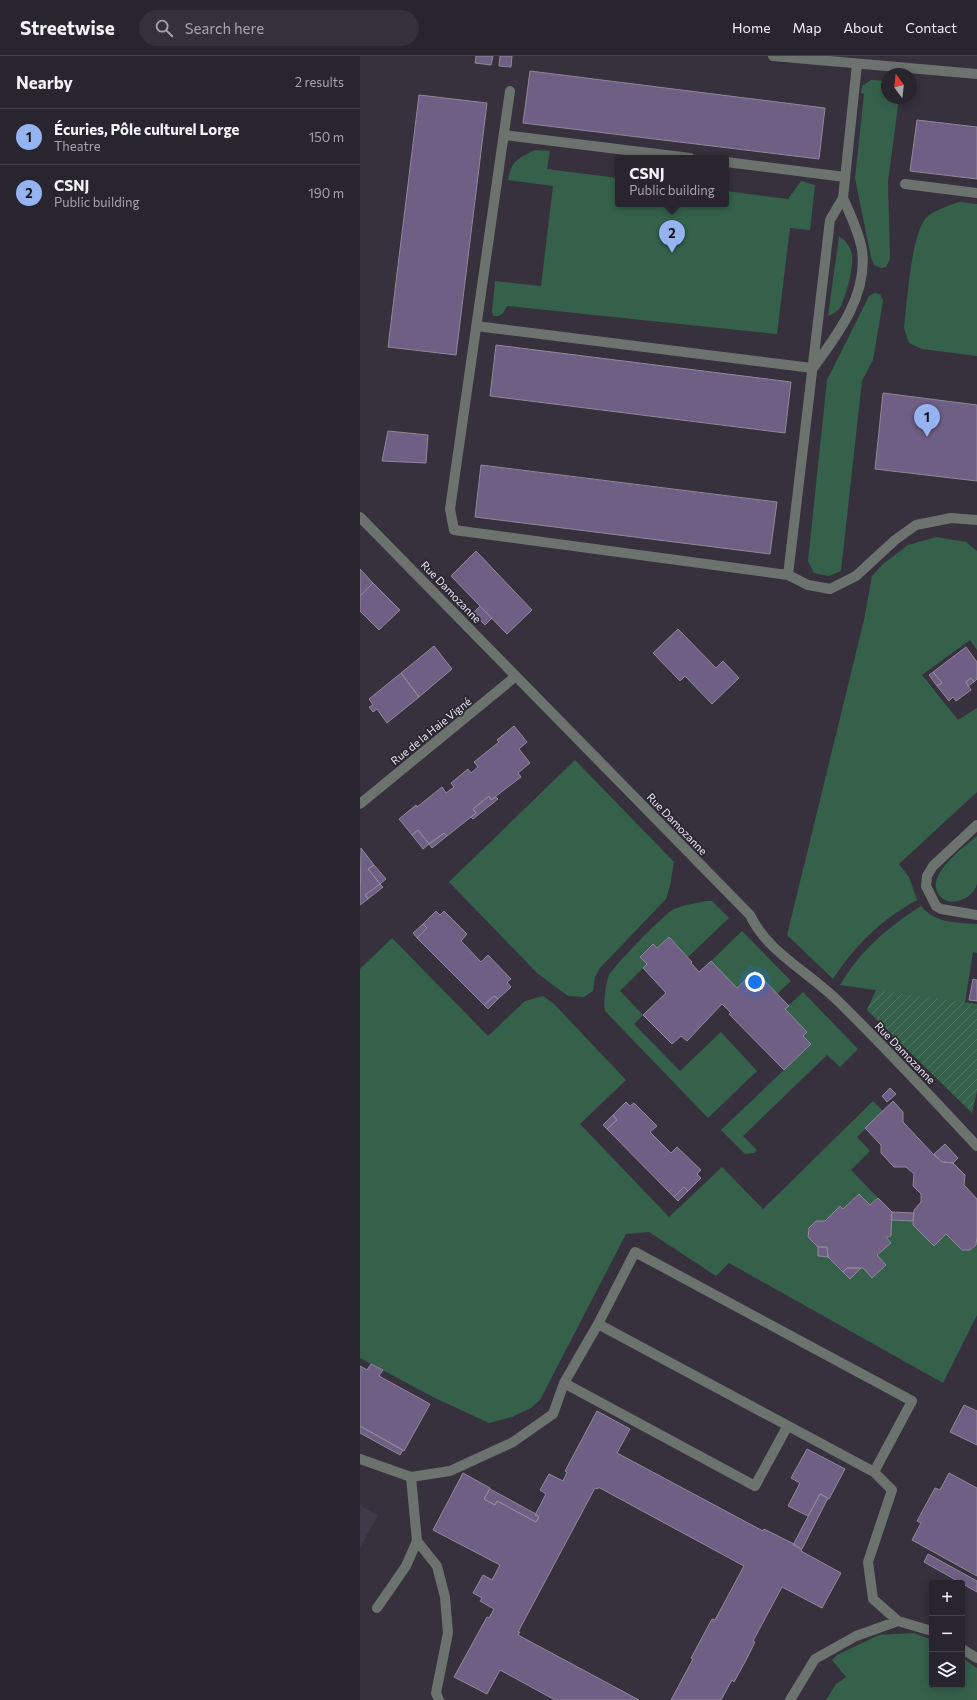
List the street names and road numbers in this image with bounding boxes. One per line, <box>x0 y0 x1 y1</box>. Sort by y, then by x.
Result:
street label: Rue Damozanne <box>419 558 484 625</box>
street label: Rue de la Haie Vigné <box>388 694 474 767</box>
street label: Rue Damozanne <box>645 790 710 857</box>
street label: Rue Damozanne <box>873 1019 938 1086</box>

